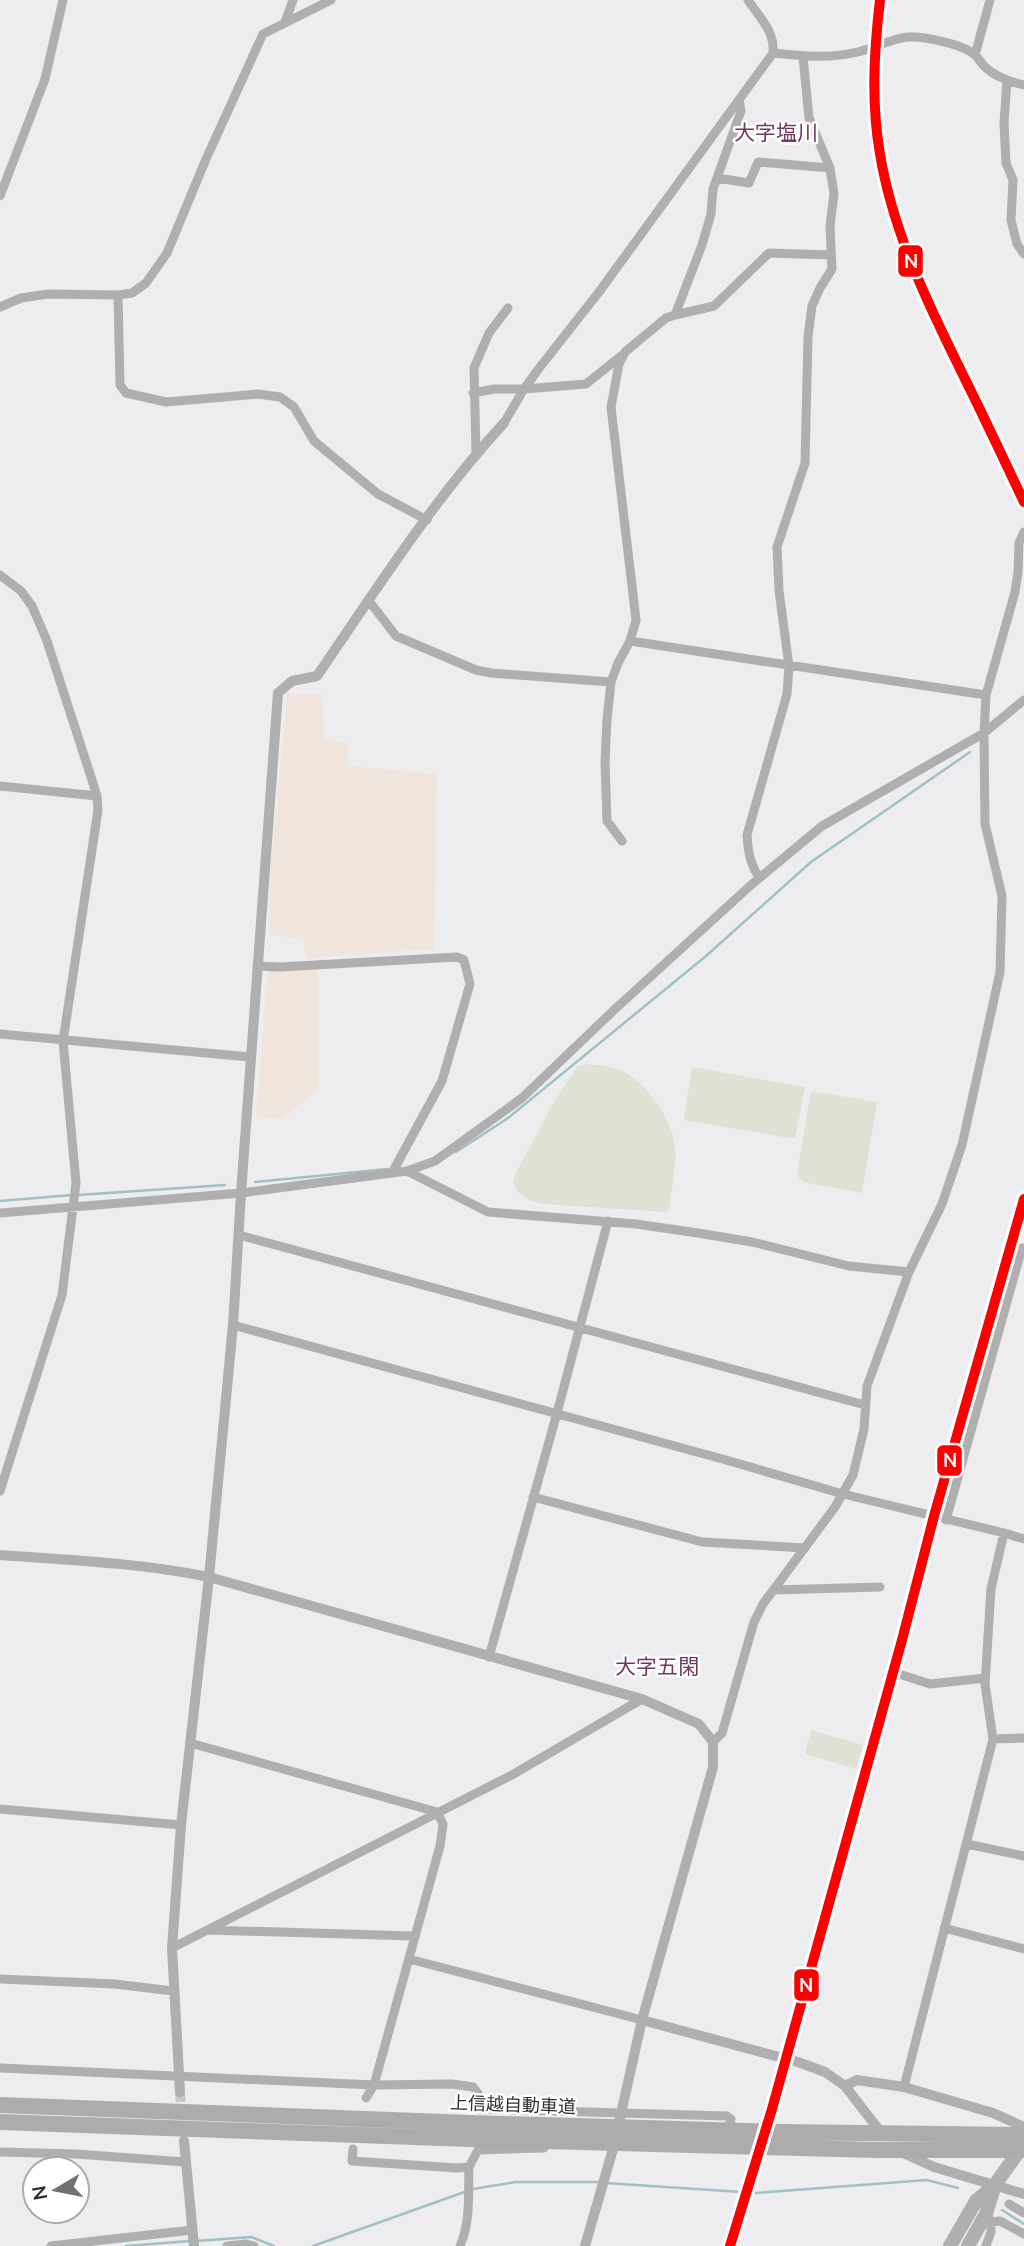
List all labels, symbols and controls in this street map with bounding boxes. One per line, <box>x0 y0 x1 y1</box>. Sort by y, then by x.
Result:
district label: 大字塩川 <box>734 119 818 147</box>
line badge: N <box>897 244 924 278</box>
text: N <box>904 249 918 275</box>
line badge: N <box>936 1444 963 1477</box>
text: N <box>943 1448 957 1474</box>
district label: 大字五閑 <box>615 1653 699 1681</box>
line badge: N <box>793 1968 820 2002</box>
text: N <box>799 1973 813 1999</box>
street label: 上信越自動車道 <box>450 2091 576 2119</box>
north arrow <box>21 2155 91 2225</box>
text: N <box>26 2184 54 2202</box>

